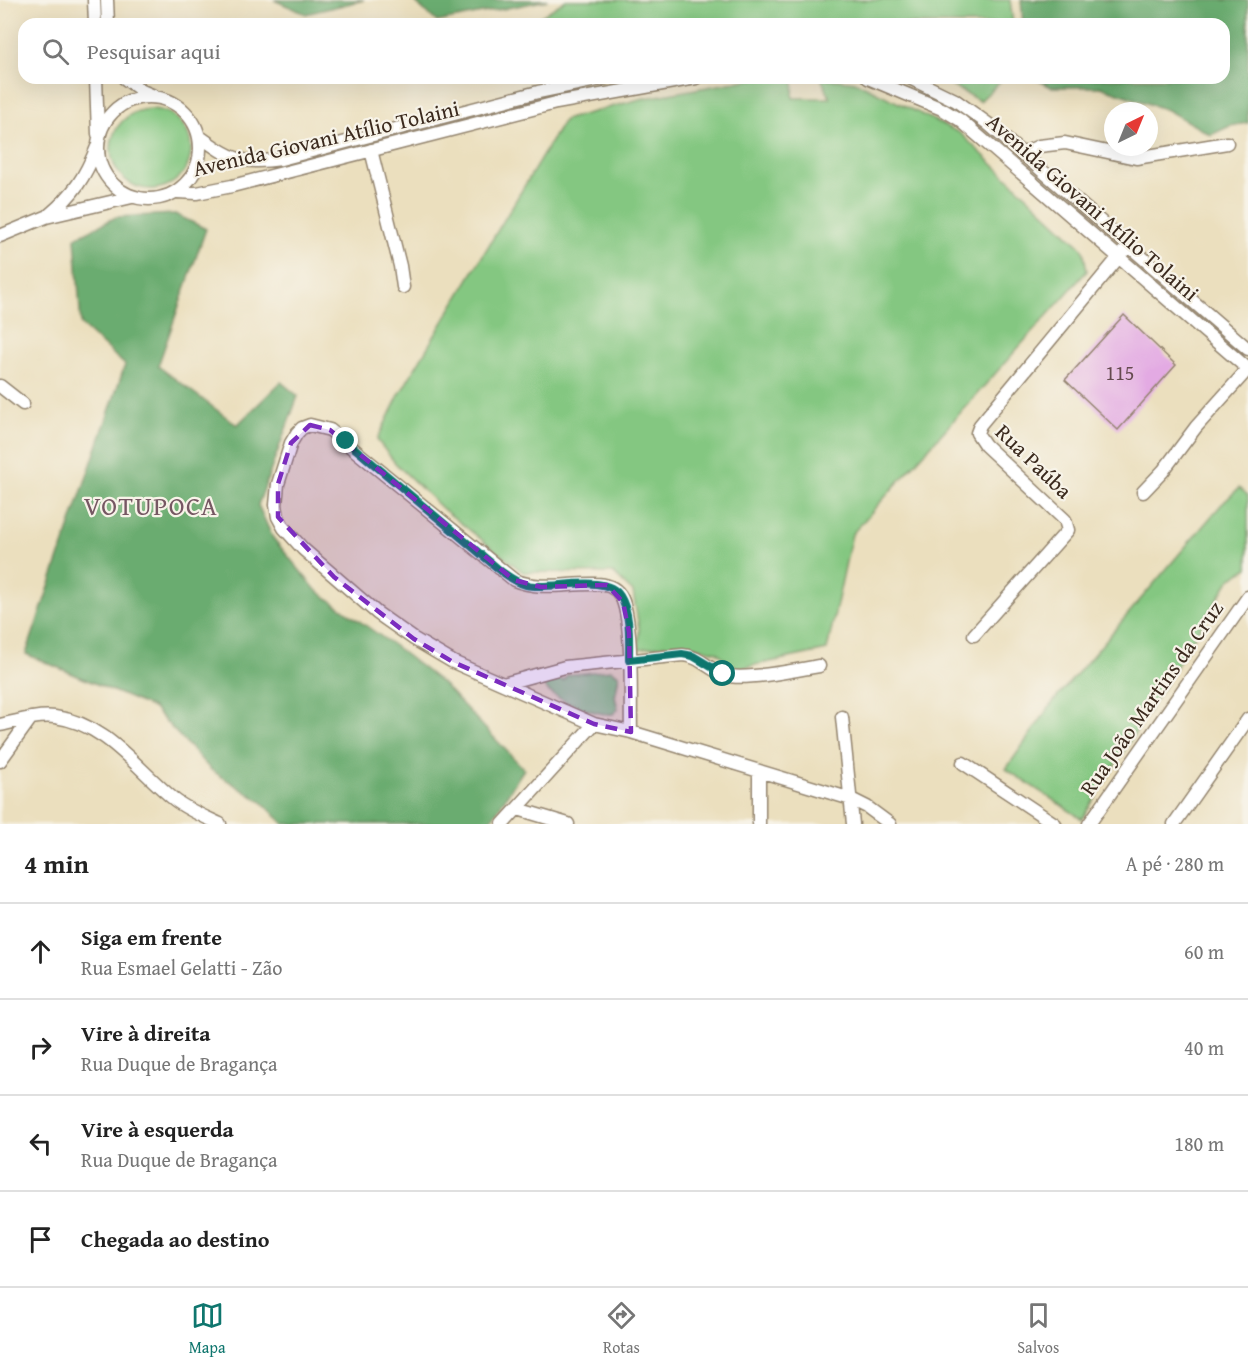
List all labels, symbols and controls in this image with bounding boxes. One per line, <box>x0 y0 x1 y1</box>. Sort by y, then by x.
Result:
search box <box>18 18 1230 84</box>
icon: search <box>39 35 72 68</box>
text: Pesquisar aqui <box>87 35 221 67</box>
street label: Avenida Giovani Atílio Tolaini <box>190 92 462 184</box>
north arrow <box>1104 102 1158 156</box>
street label: Avenida Giovani Atílio Tolaini <box>980 106 1206 308</box>
house number: 115 <box>1106 358 1134 387</box>
street label: Rua Paúba <box>988 416 1080 506</box>
route end <box>332 427 358 453</box>
district label: VOTUPOCA <box>84 486 218 525</box>
street label: Rua João Martins da Cruz <box>1072 594 1231 802</box>
route start <box>709 660 735 686</box>
text: 4 min <box>24 844 89 883</box>
text: A pé · 280 m <box>1126 849 1224 878</box>
text: Siga em frente <box>81 921 222 953</box>
icon: ahead <box>24 935 57 968</box>
text: 60 m <box>1184 937 1224 966</box>
text: Rua Esmael Gelatti - Zão <box>81 953 282 982</box>
text: Vire à direita <box>81 1017 211 1049</box>
icon: right <box>24 1031 57 1064</box>
text: 40 m <box>1184 1033 1224 1062</box>
text: Rua Duque de Bragança <box>81 1049 278 1078</box>
text: Vire à esquerda <box>81 1113 234 1145</box>
icon: left <box>24 1127 57 1160</box>
text: 180 m <box>1174 1129 1224 1158</box>
text: Rua Duque de Bragança <box>81 1145 278 1174</box>
icon: arrive <box>24 1223 57 1256</box>
text: Chegada ao destino <box>81 1223 269 1255</box>
tab: Mapa <box>189 1299 226 1359</box>
tab: Rotas <box>603 1299 640 1359</box>
tab: Salvos <box>1017 1299 1059 1359</box>

